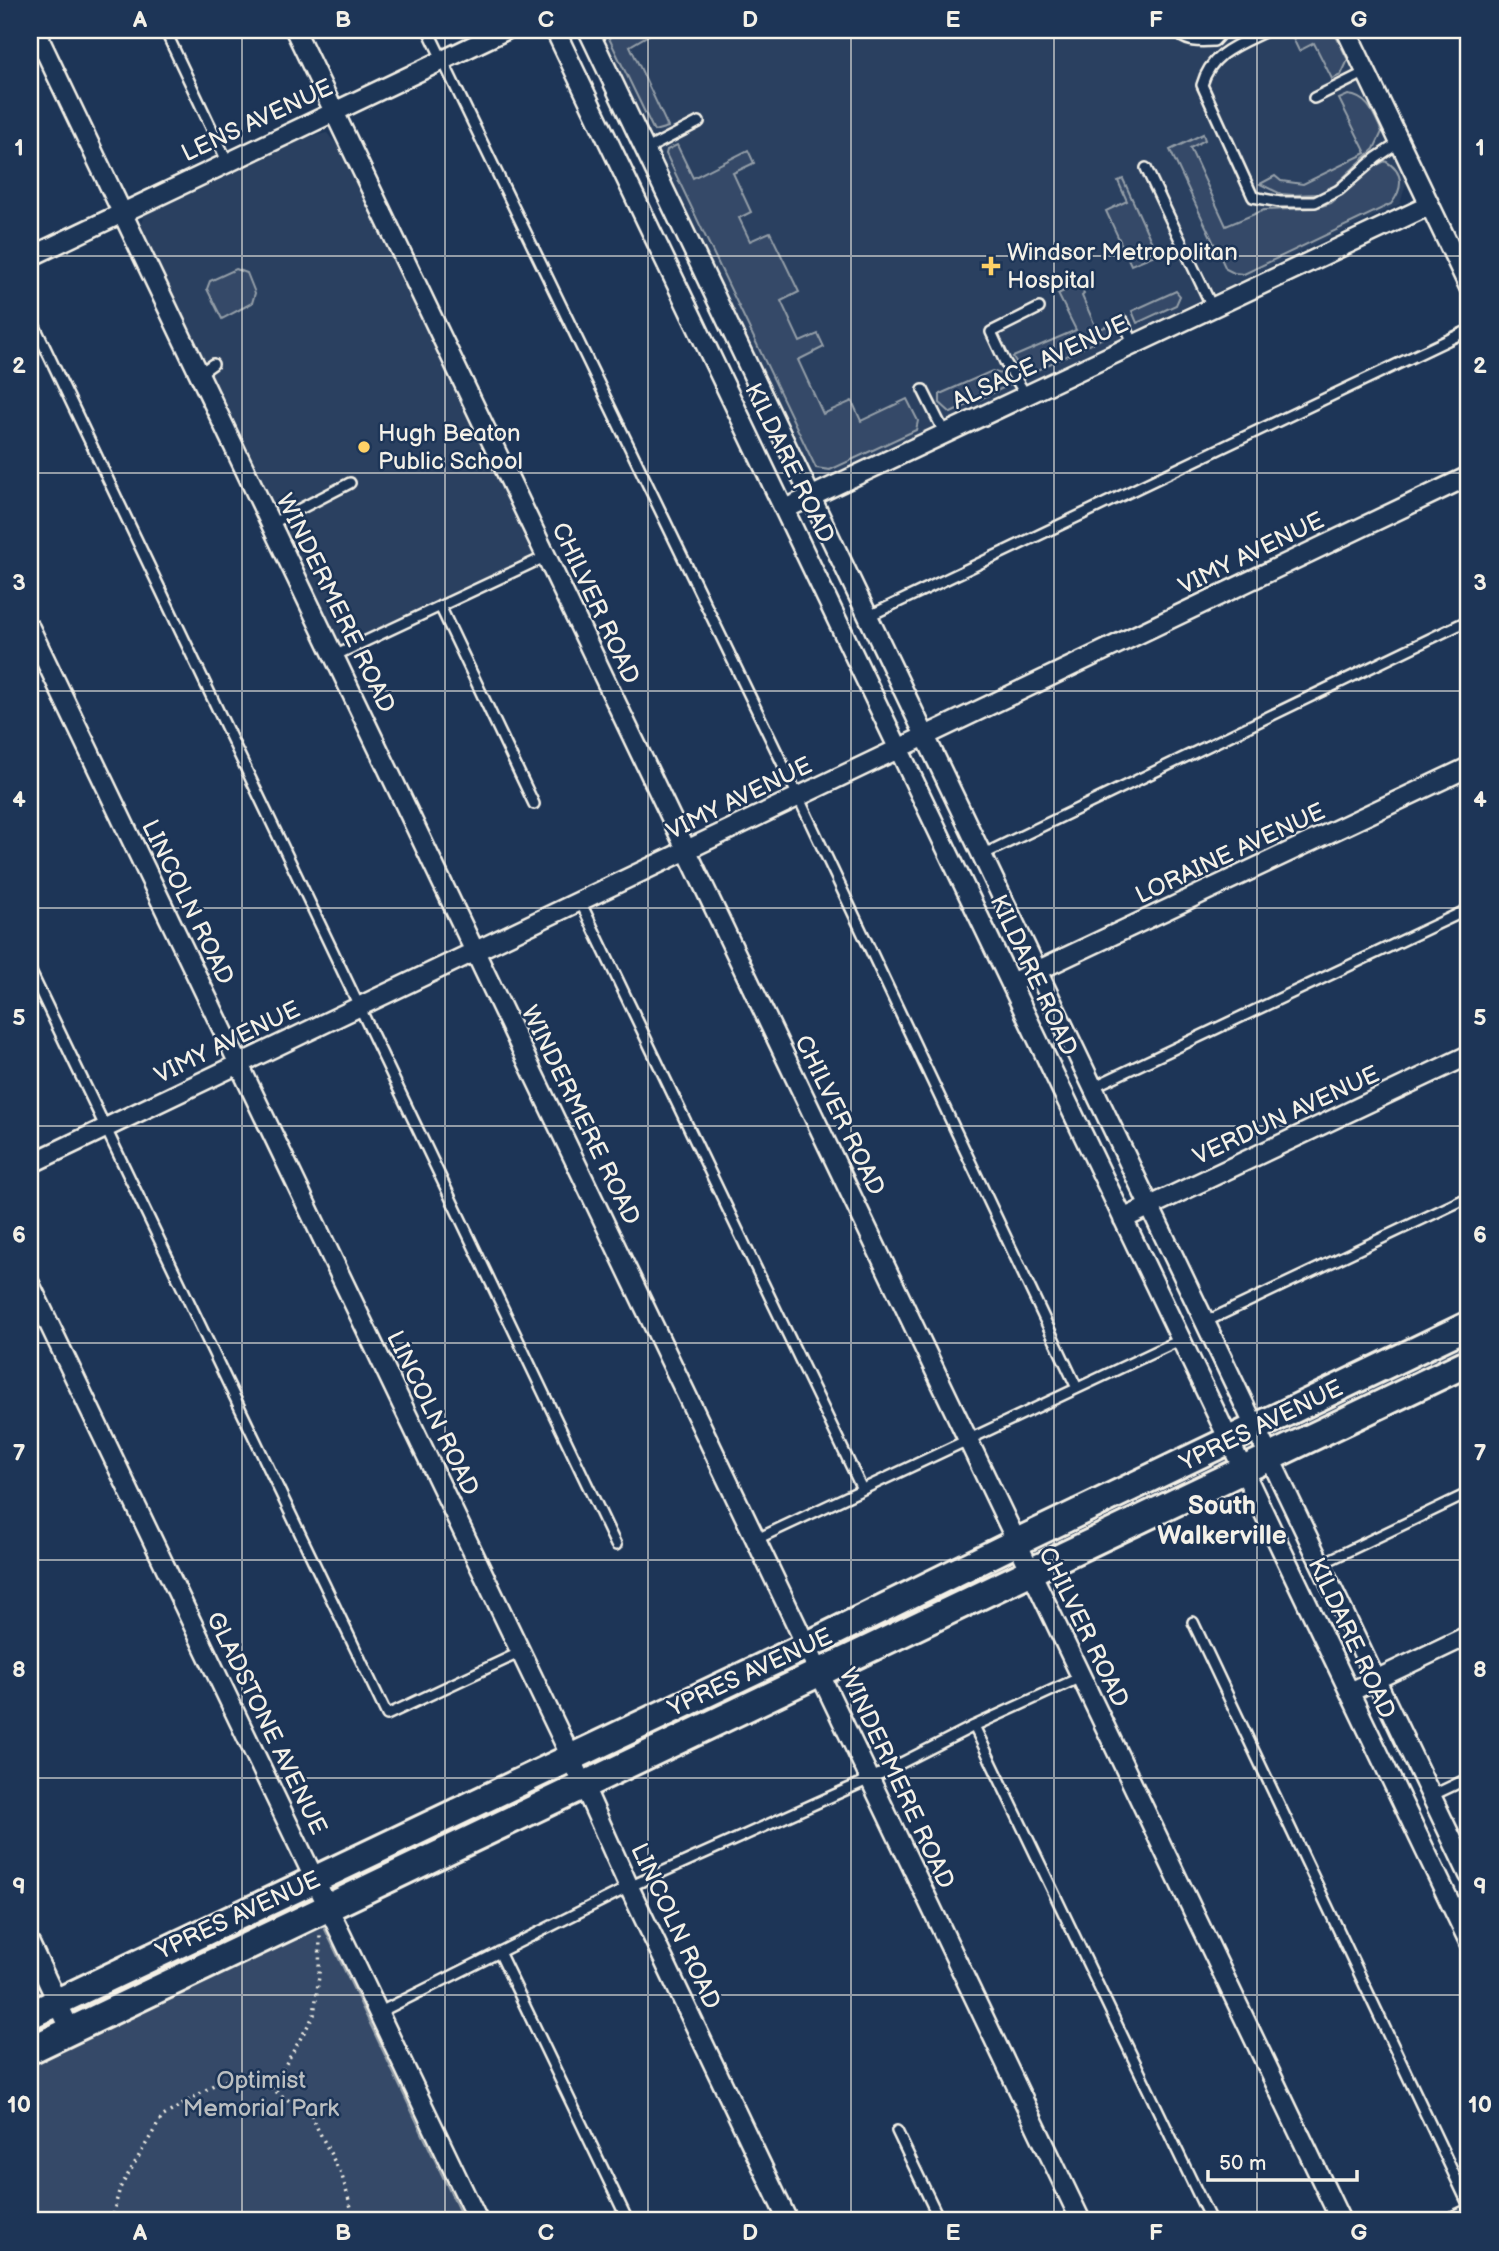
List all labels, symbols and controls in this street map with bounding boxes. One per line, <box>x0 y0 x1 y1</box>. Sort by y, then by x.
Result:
text: A <box>132 6 148 34</box>
text: B <box>335 6 351 34</box>
text: C <box>538 6 554 34</box>
text: D <box>742 6 758 34</box>
text: E <box>946 6 961 34</box>
text: F <box>1149 6 1163 34</box>
text: G <box>1351 6 1368 34</box>
street label: LENS AVENUE <box>177 73 337 168</box>
text: 1 <box>14 134 24 162</box>
text: 1 <box>1475 134 1485 162</box>
place label: Windsor Metropolitan Hospital <box>1007 238 1238 295</box>
marker: Windsor Metropolitan Hospital <box>981 256 1001 276</box>
street label: ALSACE AVENUE <box>948 309 1133 416</box>
text: 2 <box>12 352 26 380</box>
text: 2 <box>1473 352 1487 380</box>
street label: KILDARE ROAD <box>738 379 841 548</box>
place label: Hugh Beaton Public School <box>378 419 523 476</box>
marker: Hugh Beaton Public School <box>356 439 372 455</box>
street label: WINDERMERE ROAD <box>270 489 401 718</box>
street label: VIMY AVENUE <box>1174 506 1329 601</box>
street label: CHILVER ROAD <box>545 518 646 689</box>
text: 3 <box>12 569 26 597</box>
text: 3 <box>1473 569 1487 597</box>
street label: VIMY AVENUE <box>662 751 817 846</box>
text: 4 <box>12 786 26 814</box>
text: 4 <box>1473 786 1487 814</box>
street label: LORAINE AVENUE <box>1131 797 1330 910</box>
street label: LINCOLN ROAD <box>135 815 240 989</box>
street label: KILDARE ROAD <box>984 890 1084 1060</box>
street label: VIMY AVENUE <box>150 995 305 1090</box>
street label: WINDERMERE ROAD <box>515 1001 646 1230</box>
text: 5 <box>12 1004 26 1032</box>
text: 5 <box>1473 1004 1487 1032</box>
street label: CHILVER ROAD <box>788 1030 891 1200</box>
street label: VERDUN AVENUE <box>1189 1060 1384 1171</box>
text: 6 <box>12 1221 26 1249</box>
text: 6 <box>1473 1221 1487 1249</box>
street label: LINCOLN ROAD <box>380 1326 485 1500</box>
street label: YPRES AVENUE <box>1174 1373 1347 1478</box>
text: 7 <box>13 1439 26 1467</box>
text: 7 <box>1474 1439 1487 1467</box>
district label: South Walkerville <box>1157 1491 1287 1552</box>
street label: CHILVER ROAD <box>1032 1542 1135 1712</box>
street label: KILDARE ROAD <box>1302 1553 1402 1723</box>
street label: GLADSTONE AVENUE <box>200 1607 333 1839</box>
street label: YPRES AVENUE <box>663 1622 837 1724</box>
text: 8 <box>12 1656 26 1684</box>
text: 8 <box>1473 1656 1487 1684</box>
street label: WINDERMERE ROAD <box>833 1663 960 1893</box>
street label: LINCOLN ROAD <box>624 1839 727 2014</box>
street label: YPRES AVENUE <box>151 1865 325 1967</box>
text: 9 <box>12 1873 26 1901</box>
text: 9 <box>1473 1873 1487 1901</box>
park label: Optimist Memorial Park <box>183 2066 339 2123</box>
text: 10 <box>7 2091 31 2119</box>
text: 10 <box>1468 2091 1492 2119</box>
scale bar <box>1208 2139 1357 2183</box>
text: 50 m <box>1219 2151 1266 2176</box>
text: A <box>132 2219 148 2247</box>
text: B <box>335 2219 351 2247</box>
text: C <box>538 2219 554 2247</box>
text: D <box>742 2219 758 2247</box>
text: E <box>946 2219 961 2247</box>
text: F <box>1149 2219 1163 2247</box>
text: G <box>1351 2219 1368 2247</box>

